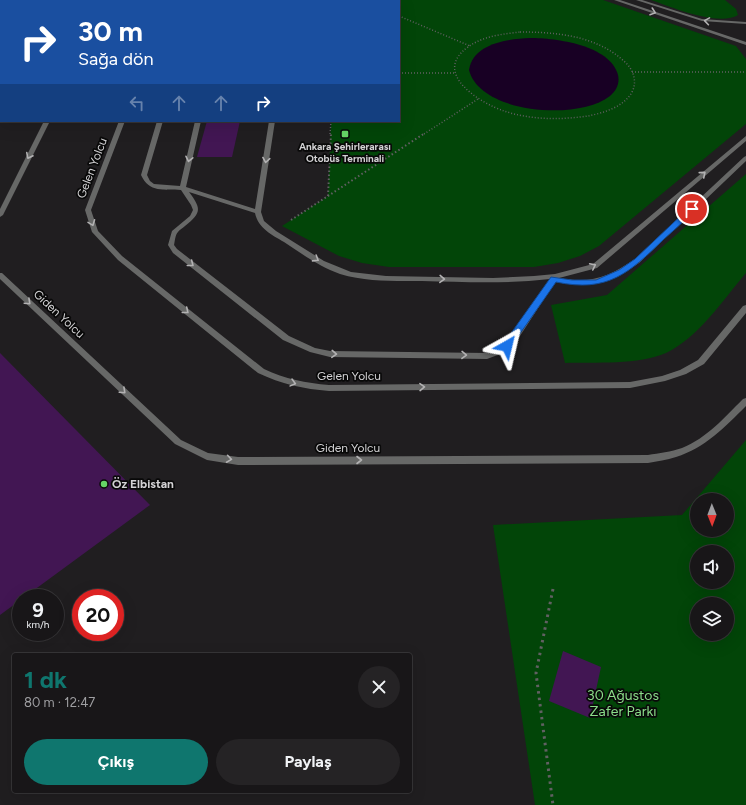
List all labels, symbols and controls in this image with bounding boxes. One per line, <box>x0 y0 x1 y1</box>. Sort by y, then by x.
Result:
one-way arrow <box>649 8 656 16</box>
text: 30 m <box>78 14 143 48</box>
icon: right <box>12 16 64 68</box>
one-way arrow <box>704 17 710 26</box>
text: Sağa dön <box>78 48 153 70</box>
icon: left <box>126 92 148 114</box>
icon: ahead <box>168 92 190 114</box>
icon: ahead <box>210 92 232 114</box>
icon: right <box>252 92 274 114</box>
marker: Ankara Şehirlerarası Otobüs Terminali <box>340 129 350 139</box>
street label: Gelen Yolcu <box>74 136 110 200</box>
place label: Ankara Şehirlerarası Otobüs Terminali <box>299 140 391 165</box>
one-way arrow <box>26 152 34 159</box>
one-way arrow <box>186 156 194 162</box>
one-way arrow <box>262 156 271 163</box>
one-way arrow <box>698 172 706 179</box>
pin <box>675 192 709 226</box>
icon: arrive <box>681 198 703 220</box>
one-way arrow <box>87 220 95 227</box>
one-way arrow <box>312 254 319 262</box>
one-way arrow <box>186 259 193 266</box>
one-way arrow <box>588 263 596 271</box>
one-way arrow <box>439 275 445 283</box>
street label: Giden Yolcu <box>31 287 87 341</box>
one-way arrow <box>24 297 31 304</box>
one-way arrow <box>182 306 189 313</box>
position arrow <box>486 325 528 367</box>
one-way arrow <box>331 349 337 358</box>
one-way arrow <box>461 351 467 360</box>
street label: Gelen Yolcu <box>317 369 381 383</box>
one-way arrow <box>289 379 296 387</box>
one-way arrow <box>419 383 425 391</box>
one-way arrow <box>118 386 126 393</box>
street label: Giden Yolcu <box>316 441 380 455</box>
one-way arrow <box>226 454 232 463</box>
one-way arrow <box>356 456 362 464</box>
place label: Öz Elbistan <box>112 477 174 491</box>
marker: Öz Elbistan <box>99 479 109 489</box>
north arrow <box>690 493 734 537</box>
map controls <box>690 493 734 641</box>
button: sound <box>690 545 734 589</box>
speed limit sign: 20 <box>72 589 124 641</box>
button: layers <box>690 597 734 641</box>
text: 9 <box>32 598 44 622</box>
text: km/h <box>27 618 49 631</box>
text: 1 dk <box>24 665 67 694</box>
button: close <box>358 666 400 708</box>
park label: 30 Ağustos Zafer Parkı <box>587 687 659 720</box>
text: 80 m · 12:47 <box>24 695 95 710</box>
button: Çıkış <box>24 739 208 785</box>
button: Paylaş <box>216 739 400 785</box>

